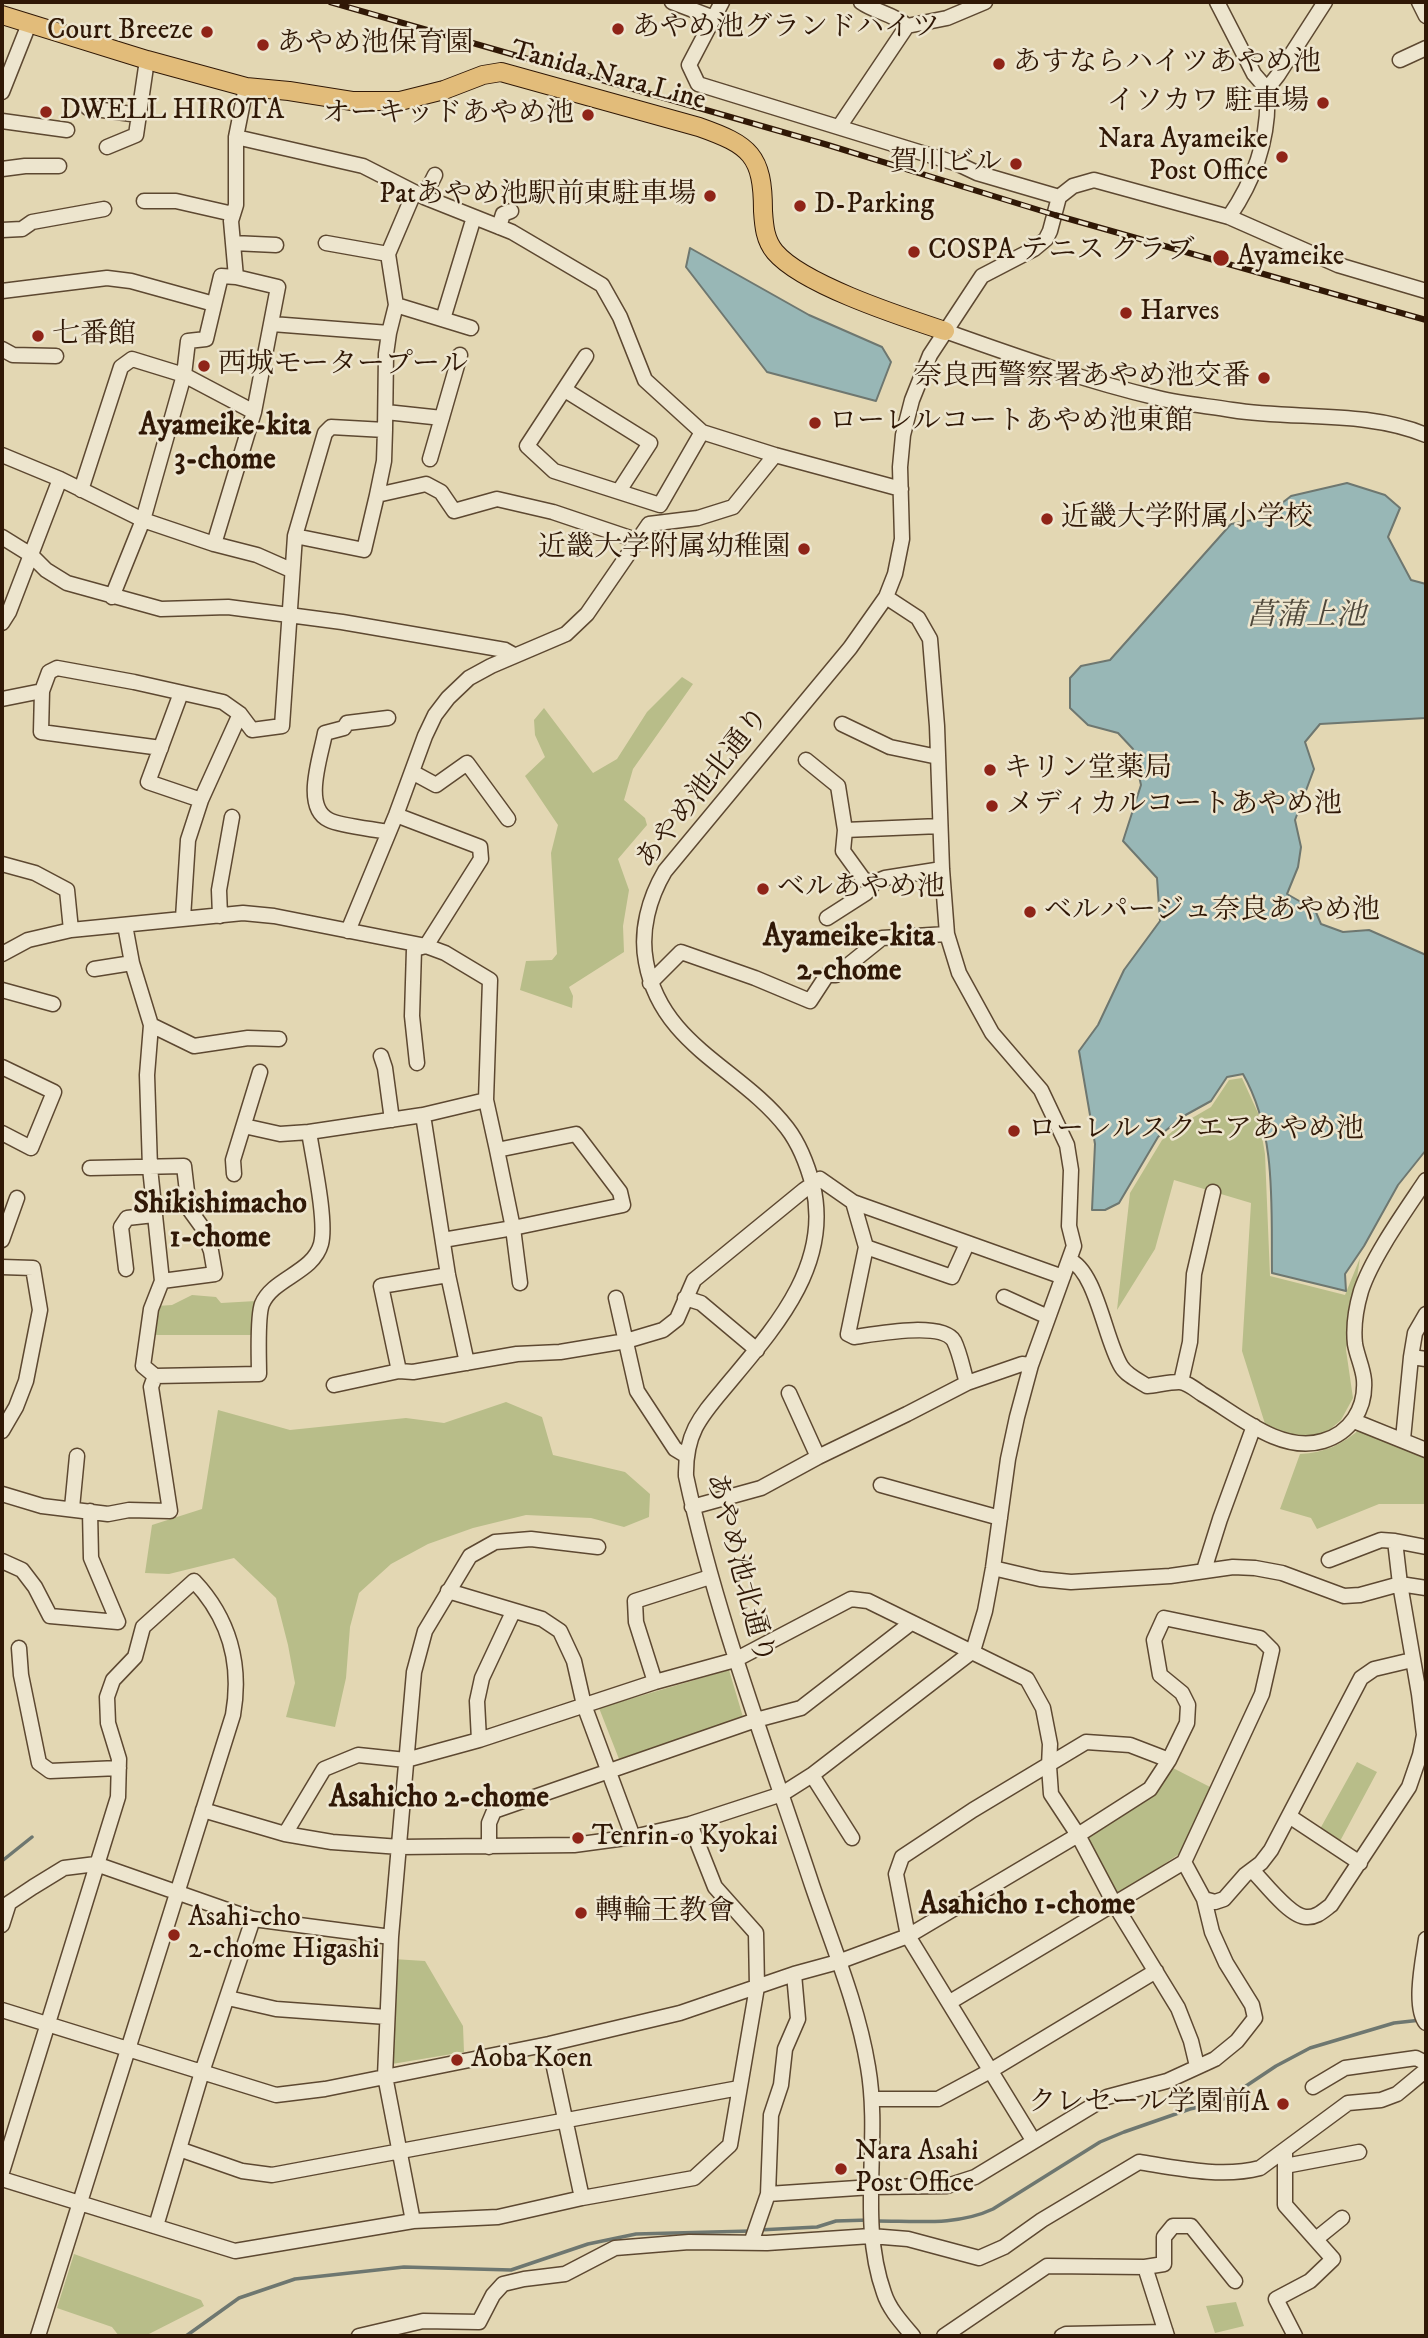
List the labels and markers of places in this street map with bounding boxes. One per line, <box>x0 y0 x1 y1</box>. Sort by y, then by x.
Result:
place label: あやめ池グランドハイツ <box>632 12 940 46</box>
place label: Court Breeze <box>47 15 193 49</box>
marker: あやめ池グランドハイツ <box>610 21 626 37</box>
marker: Court Breeze <box>199 24 215 40</box>
place label: あやめ池保育園 <box>277 28 473 62</box>
marker: あやめ池保育園 <box>255 37 271 53</box>
place label: あすならハイツあやめ池 <box>1013 47 1321 81</box>
marker: あすならハイツあやめ池 <box>991 56 1007 72</box>
place label: イソカワ 駐車場 <box>1107 86 1309 120</box>
place label: DWELL HIROTA <box>60 95 284 129</box>
marker: イソカワ 駐車場 <box>1315 95 1331 111</box>
place label: オーキッドあやめ池 <box>322 98 574 132</box>
marker: DWELL HIROTA <box>38 104 54 120</box>
marker: オーキッドあやめ池 <box>580 107 596 123</box>
place label: Nara Ayameike Post Office <box>1098 124 1268 190</box>
place label: 賀川ビル <box>890 147 1002 181</box>
marker: Nara Ayameike Post Office <box>1274 149 1290 165</box>
marker: 賀川ビル <box>1008 156 1024 172</box>
place label: Patあやめ池駅前東駐車場 <box>379 179 696 213</box>
marker: Patあやめ池駅前東駐車場 <box>702 188 718 204</box>
place label: D-Parking <box>814 189 934 223</box>
marker: D-Parking <box>792 198 808 214</box>
place label: COSPA テニス クラブ <box>928 235 1194 269</box>
place label: Ayameike <box>1237 241 1344 275</box>
marker: COSPA テニス クラブ <box>906 244 922 260</box>
marker: Ayameike <box>1211 248 1231 268</box>
place label: Harves <box>1140 296 1219 330</box>
marker: Harves <box>1118 305 1134 321</box>
place label: 七番館 <box>52 319 136 353</box>
marker: 七番館 <box>30 328 46 344</box>
place label: 西城モータープール <box>218 349 468 383</box>
marker: 西城モータープール <box>196 358 212 374</box>
place label: 奈良西警察署あやめ池交番 <box>914 361 1250 395</box>
marker: 奈良西警察署あやめ池交番 <box>1256 370 1272 386</box>
place label: ローレルコートあやめ池東館 <box>829 406 1193 440</box>
marker: ローレルコートあやめ池東館 <box>807 415 823 431</box>
place label: 近畿大学附属小学校 <box>1061 502 1313 536</box>
marker: 近畿大学附属小学校 <box>1039 511 1055 527</box>
place label: 近畿大学附属幼稚園 <box>538 532 790 566</box>
marker: 近畿大学附属幼稚園 <box>796 541 812 557</box>
place label: キリン堂薬局 <box>1004 753 1172 787</box>
marker: キリン堂薬局 <box>982 762 998 778</box>
place label: メディカルコートあやめ池 <box>1006 789 1342 823</box>
marker: メディカルコートあやめ池 <box>984 798 1000 814</box>
place label: ベルあやめ池 <box>777 872 945 906</box>
marker: ベルあやめ池 <box>755 881 771 897</box>
place label: ベルパージュ奈良あやめ池 <box>1044 895 1380 929</box>
marker: ベルパージュ奈良あやめ池 <box>1022 904 1038 920</box>
place label: ローレルスクエアあやめ池 <box>1028 1114 1364 1148</box>
marker: ローレルスクエアあやめ池 <box>1006 1123 1022 1139</box>
place label: Tenrin-o Kyokai <box>592 1821 778 1855</box>
marker: Tenrin-o Kyokai <box>570 1830 586 1846</box>
place label: 轉輪王教會 <box>595 1896 735 1930</box>
place label: Asahi-cho 2-chome Higashi <box>188 1902 379 1968</box>
marker: 轉輪王教會 <box>573 1905 589 1921</box>
marker: Asahi-cho 2-chome Higashi <box>166 1927 182 1943</box>
place label: Aoba Koen <box>471 2043 593 2077</box>
marker: Aoba Koen <box>449 2052 465 2068</box>
place label: クレセール学園前A <box>1028 2087 1269 2121</box>
marker: クレセール学園前A <box>1275 2096 1291 2112</box>
place label: Nara Asahi Post Office <box>855 2136 978 2202</box>
marker: Nara Asahi Post Office <box>833 2161 849 2177</box>

